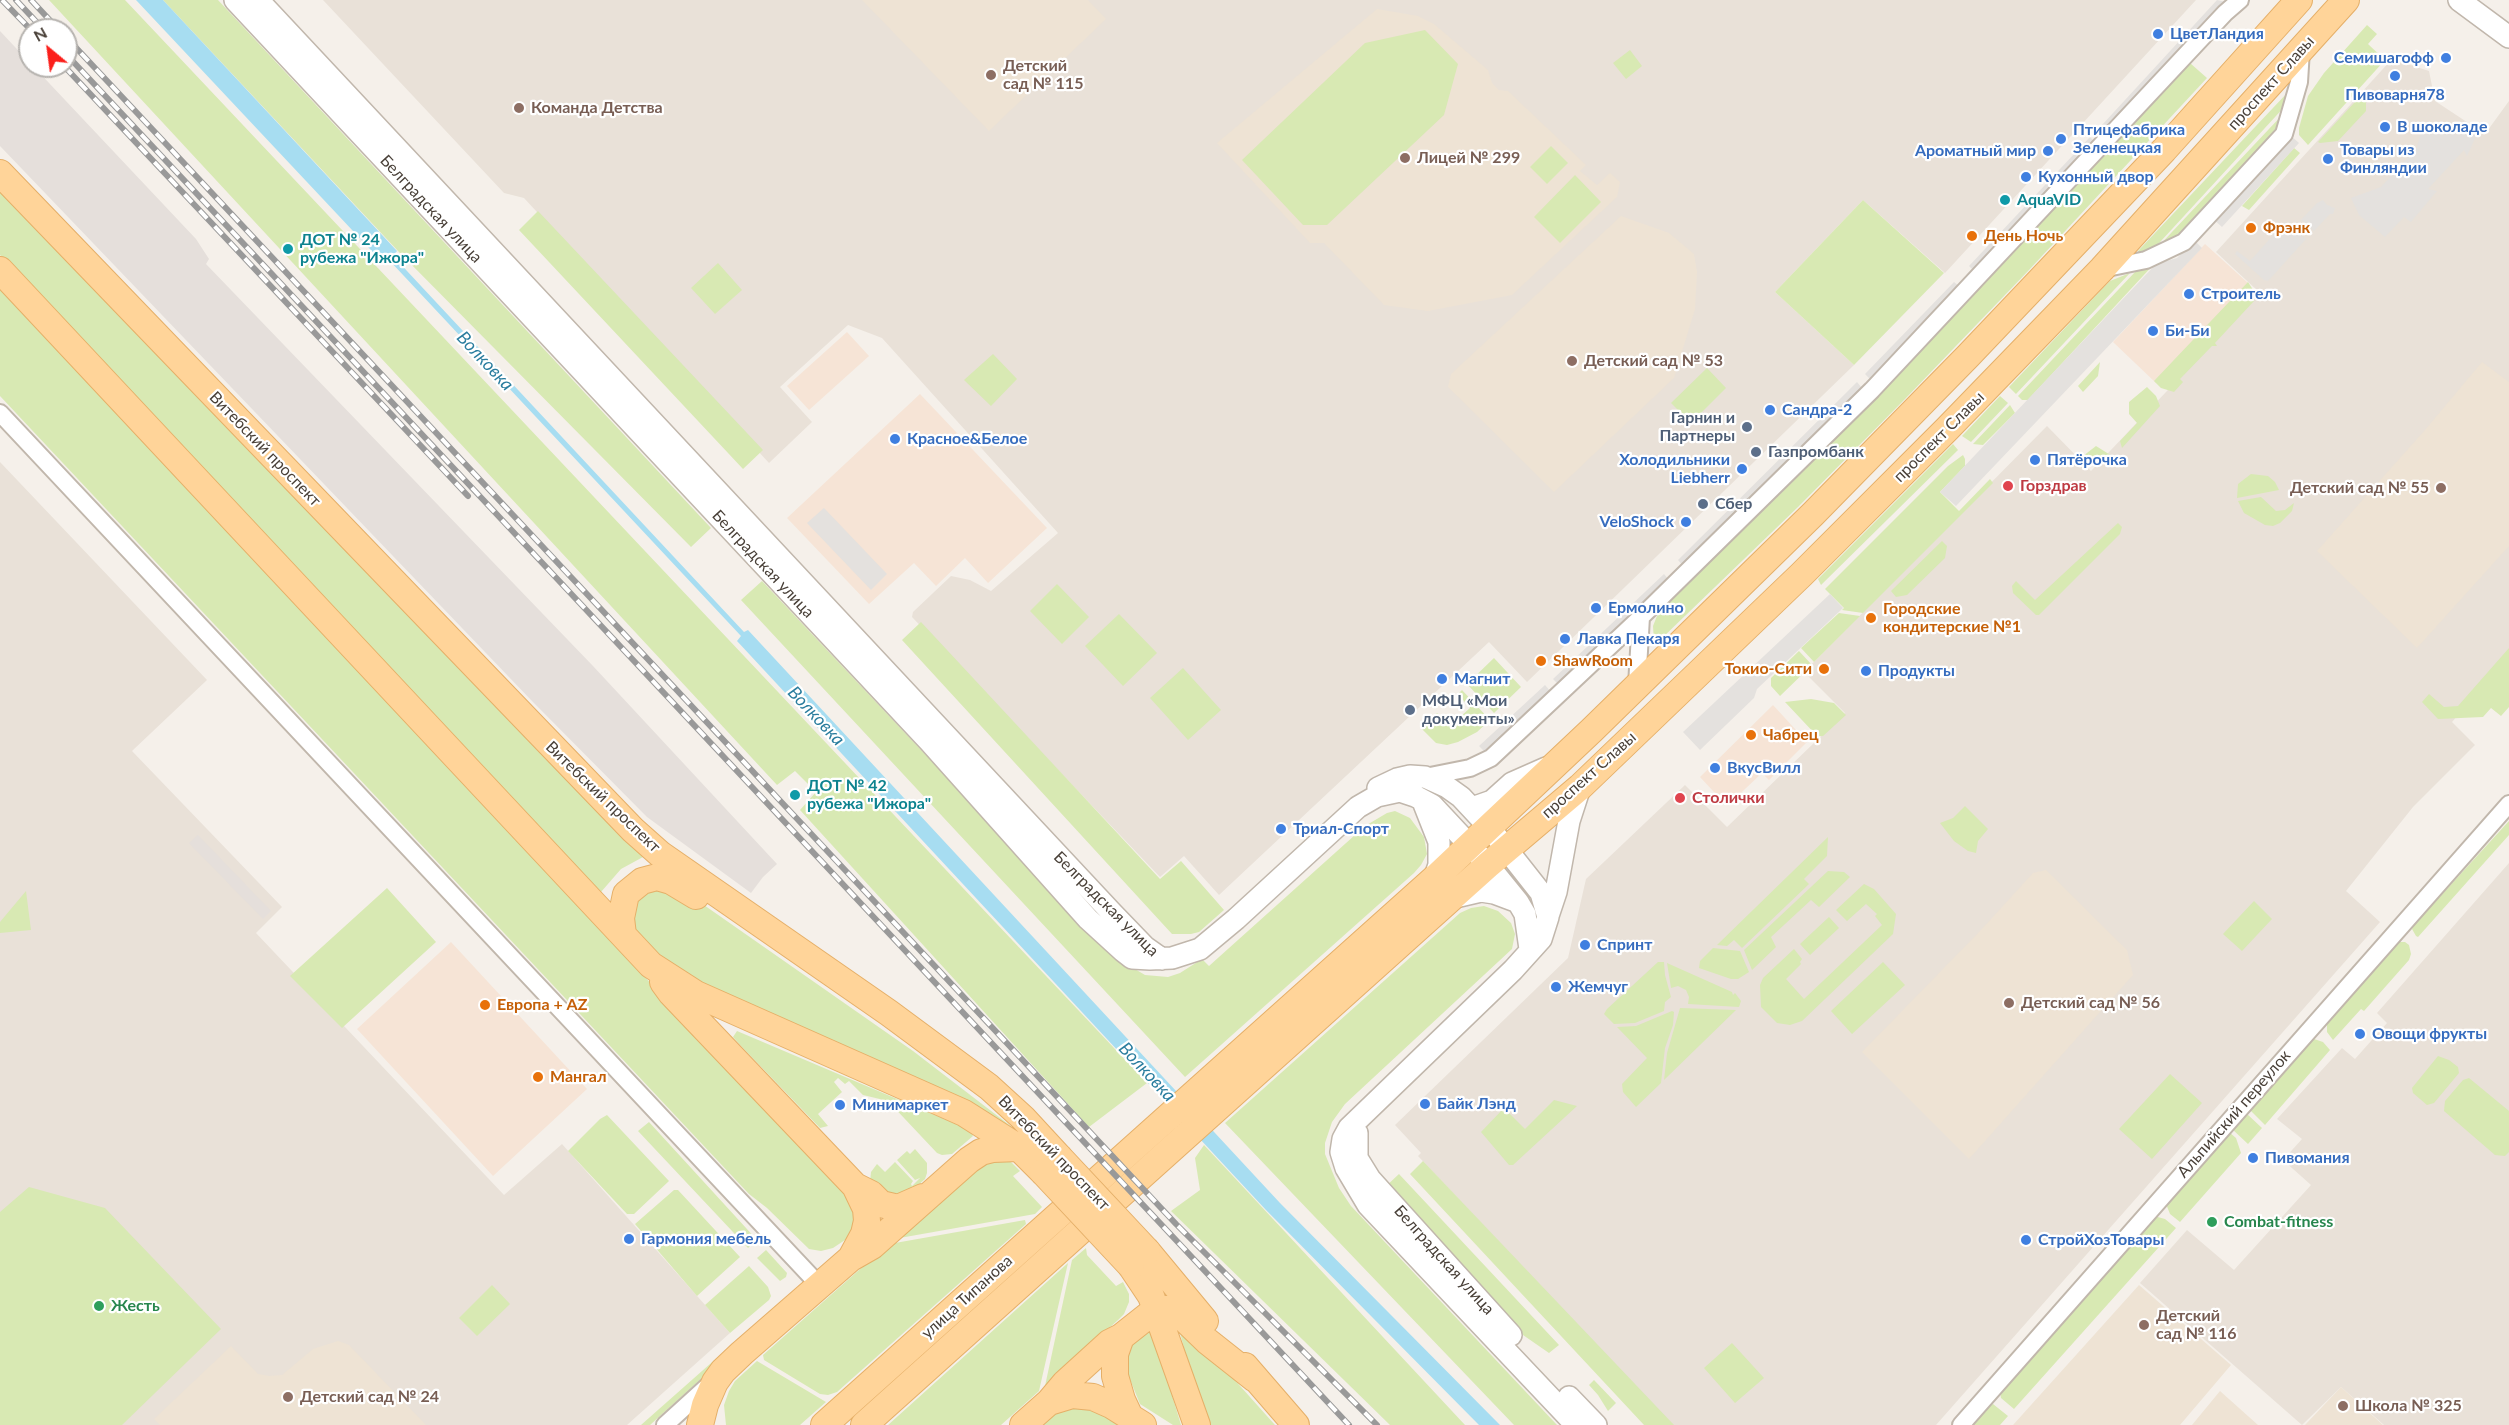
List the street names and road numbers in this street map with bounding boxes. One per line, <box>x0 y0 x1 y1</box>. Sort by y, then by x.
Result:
street label: проспект Славы <box>2224 32 2318 134</box>
street label: Белградская улица <box>376 151 486 267</box>
street label: Витебский проспект <box>205 388 325 510</box>
street label: проспект Славы <box>1890 388 1988 486</box>
street label: Белградская улица <box>708 506 818 622</box>
street label: проспект Славы <box>1538 728 1640 822</box>
street label: Витебский проспект <box>542 737 664 857</box>
street label: Белградская улица <box>1050 848 1162 960</box>
street label: Альпийский переулок <box>2173 1046 2295 1182</box>
street label: Витебский проспект <box>994 1092 1114 1214</box>
street label: Белградская улица <box>1390 1201 1498 1319</box>
street label: улица Типанова <box>918 1251 1016 1343</box>

